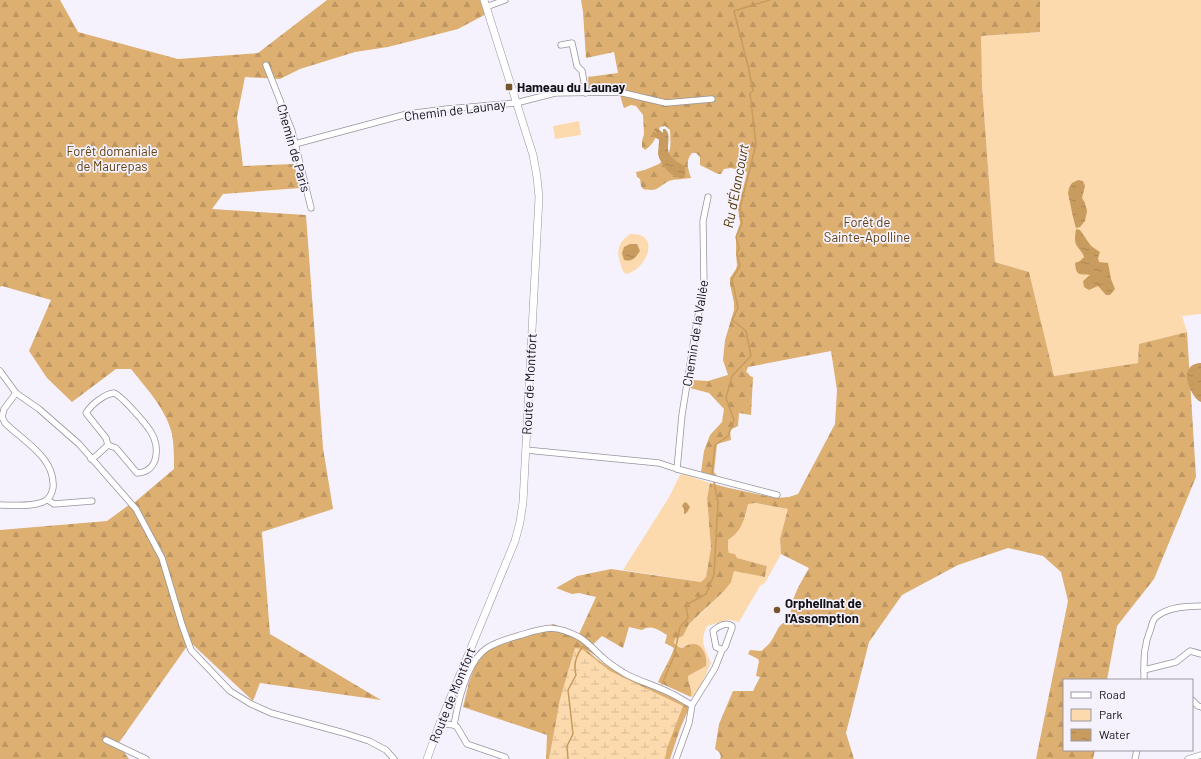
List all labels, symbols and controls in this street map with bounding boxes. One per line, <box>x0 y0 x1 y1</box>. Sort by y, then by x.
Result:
place label: Hameau du Launay <box>517 79 626 95</box>
marker: Hameau du Launay <box>504 82 514 92</box>
street label: Chemin de Launay <box>403 96 507 124</box>
street label: Chemin de Paris <box>274 102 314 194</box>
water label: Ru d'Élancourt <box>719 142 752 229</box>
park label: Forêt domaniale de Maurepas <box>66 143 158 174</box>
park label: Forêt de Sainte-Apolline <box>824 214 910 245</box>
street label: Chemin de la Vallée <box>679 278 711 387</box>
street label: Route de Montfort <box>518 333 540 435</box>
place label: Orphelinat de l'Assomption <box>785 595 862 626</box>
marker: Orphelinat de l'Assomption <box>772 605 782 615</box>
street label: Route de Montfort <box>426 645 478 745</box>
legend <box>1063 679 1193 751</box>
text: Road <box>1099 687 1126 701</box>
text: Park <box>1099 707 1123 721</box>
text: Water <box>1099 727 1131 741</box>

